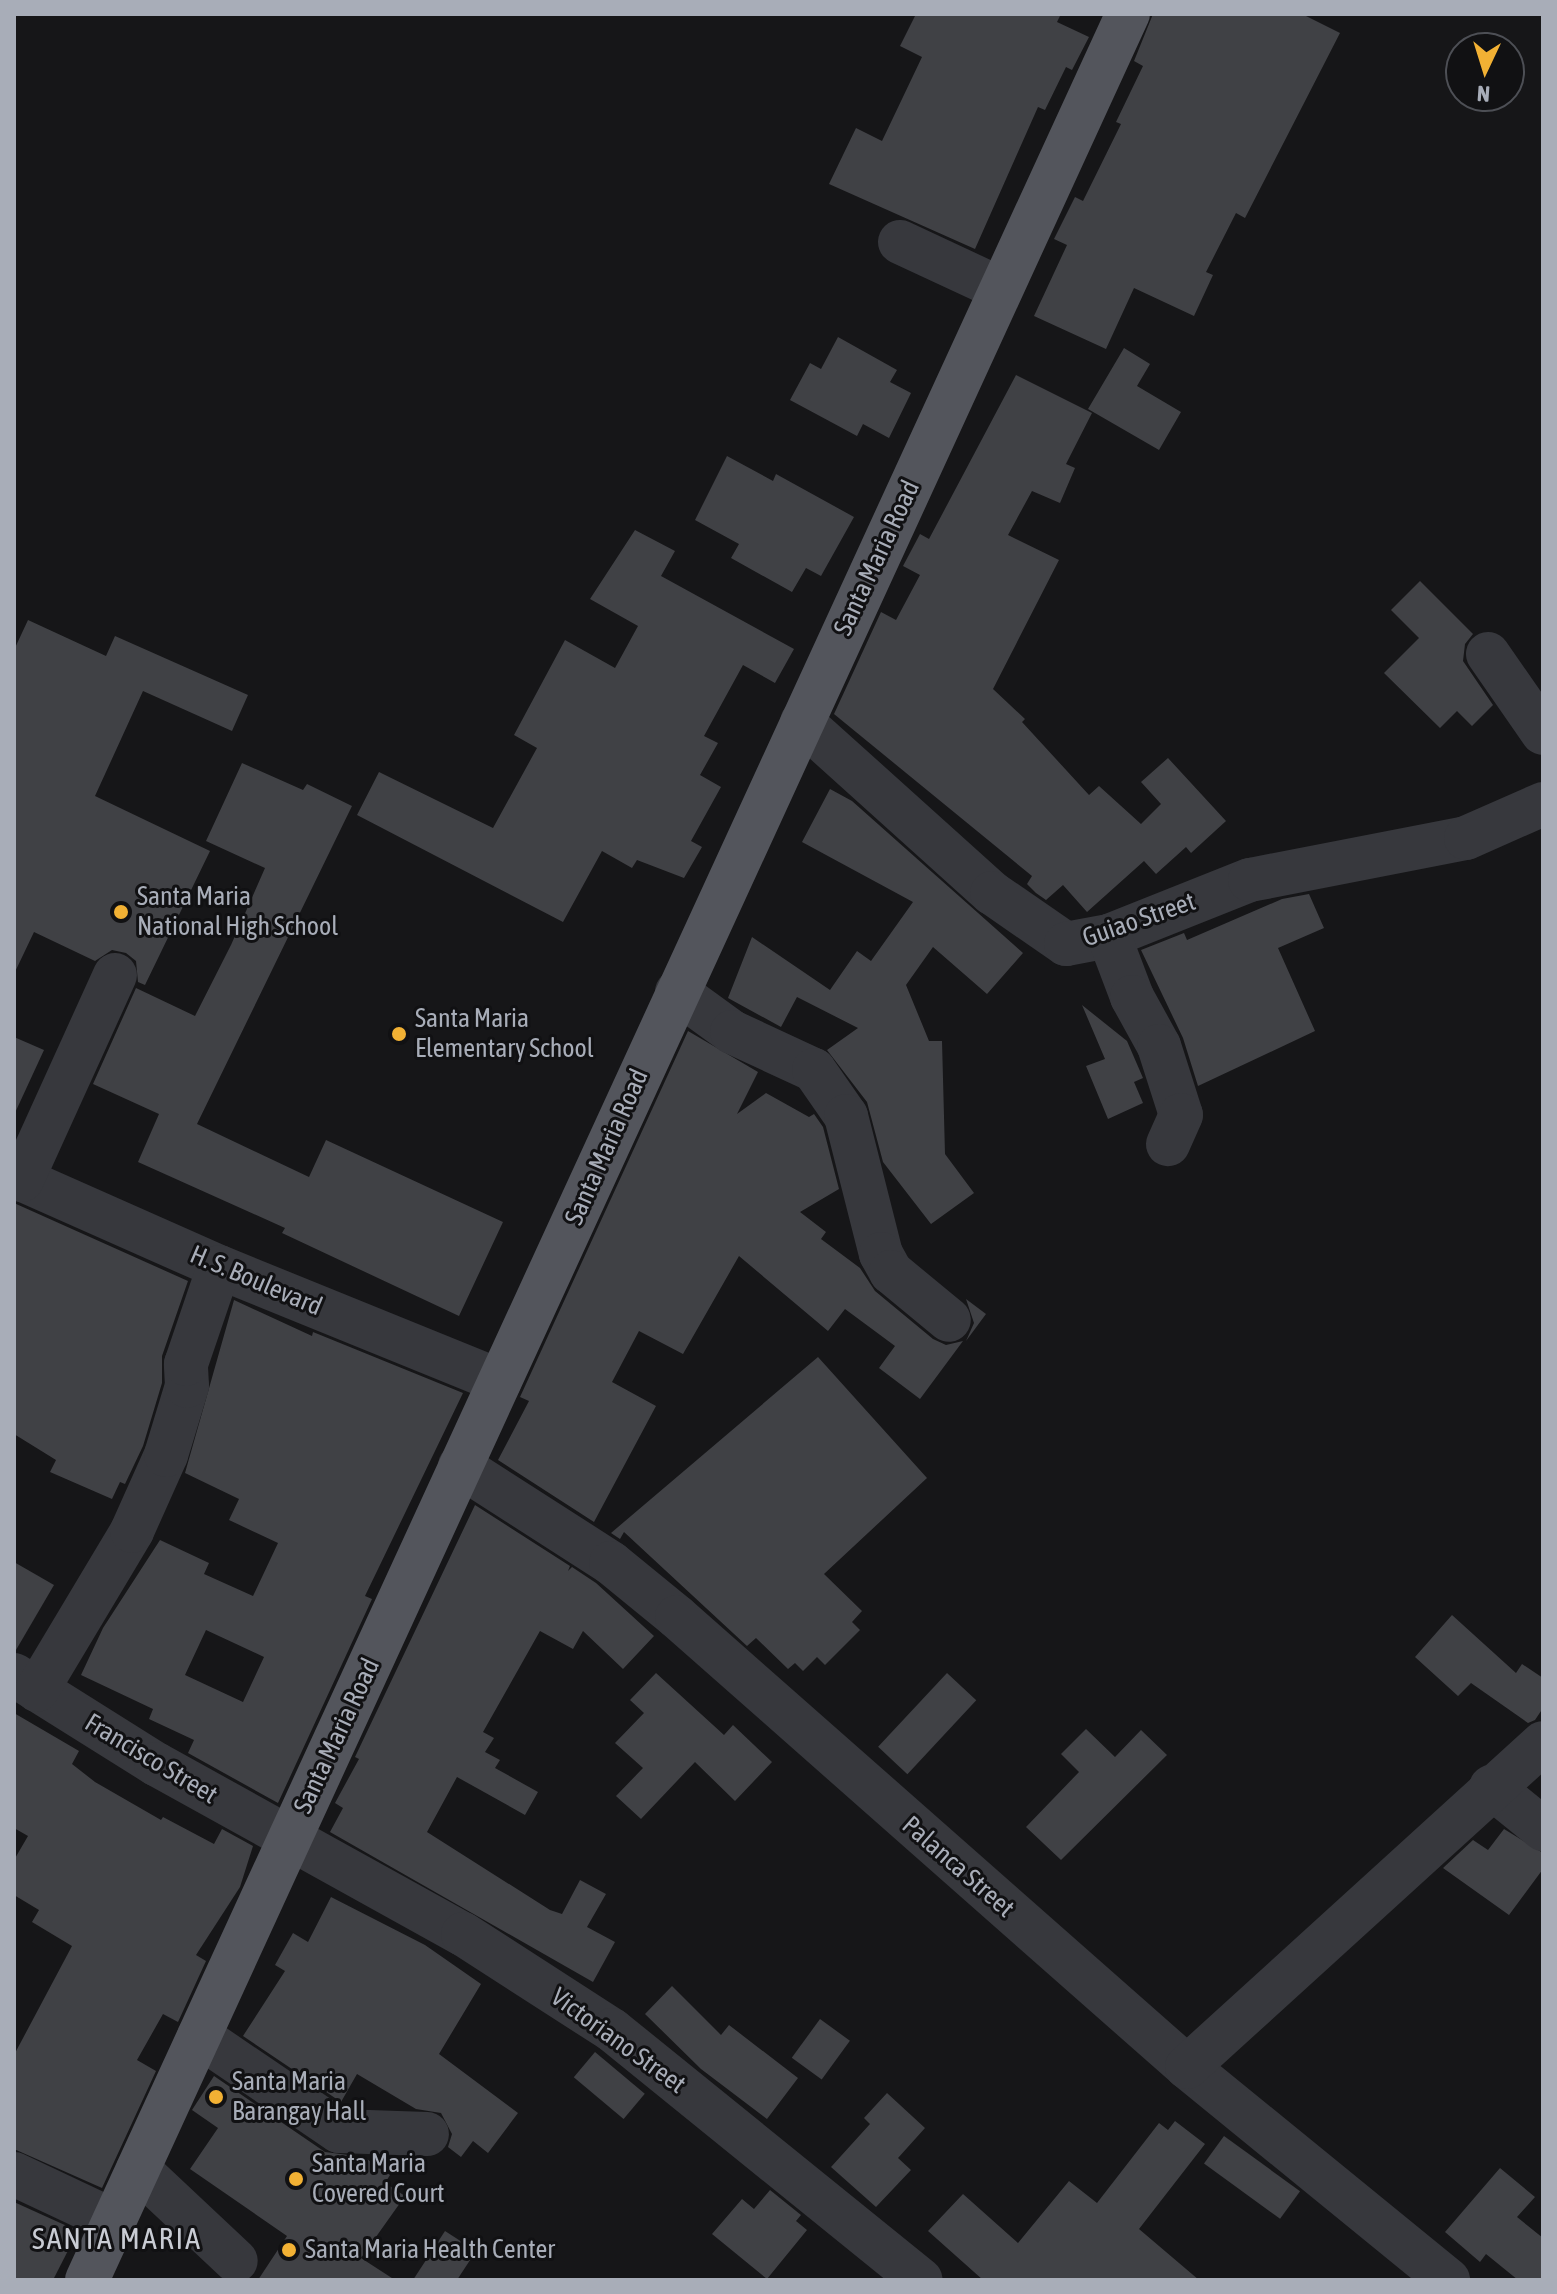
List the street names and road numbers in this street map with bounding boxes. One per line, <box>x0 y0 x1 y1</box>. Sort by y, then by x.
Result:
street label: Santa Maria Road <box>828 476 926 640</box>
street label: Guiao Street <box>1078 886 1200 954</box>
street label: Santa Maria Road <box>559 1064 655 1230</box>
street label: H. S. Boulevard <box>185 1239 327 1323</box>
street label: Santa Maria Road <box>288 1654 386 1818</box>
street label: Francisco Street <box>79 1707 223 1811</box>
street label: Palanca Street <box>896 1810 1020 1924</box>
street label: Victoriano Street <box>545 1982 691 2100</box>

